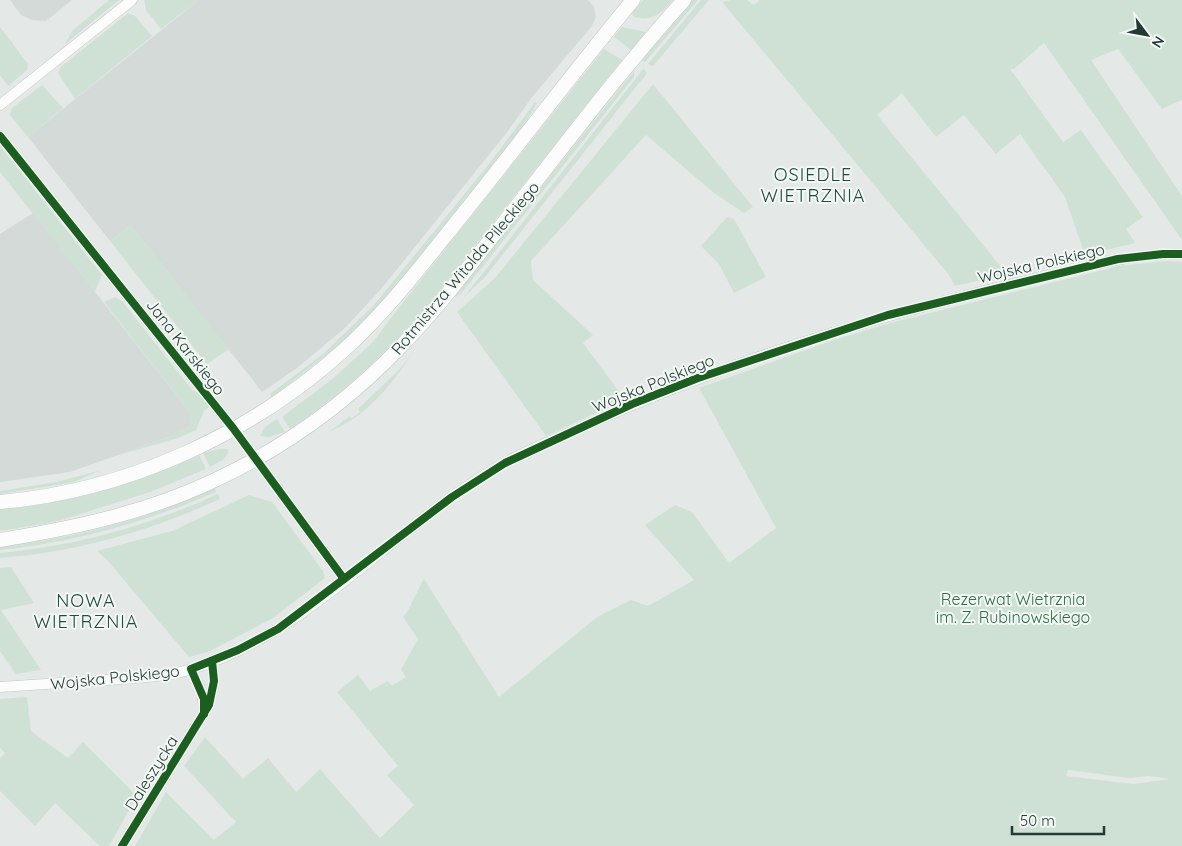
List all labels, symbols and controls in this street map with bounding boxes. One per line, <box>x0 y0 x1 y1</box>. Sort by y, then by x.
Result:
north arrow <box>1122 10 1172 60</box>
text: N <box>1148 33 1168 51</box>
district label: OSIEDLE WIETRZNIA <box>761 163 865 207</box>
street label: Rotmistrza Witolda Pileckiego <box>387 177 543 359</box>
street label: Wojska Polskiego <box>976 239 1106 287</box>
street label: Jana Karskiego <box>142 295 230 399</box>
street label: Wojska Polskiego <box>589 349 717 417</box>
district label: NOWA WIETRZNIA <box>34 589 138 633</box>
park label: Rezerwat Wietrznia im. Z. Rubinowskiego <box>936 589 1090 627</box>
street label: Wojska Polskiego <box>49 660 181 694</box>
street label: Daleszycka <box>120 732 182 814</box>
scale bar <box>1012 804 1104 836</box>
text: 50 m <box>1020 811 1055 830</box>

